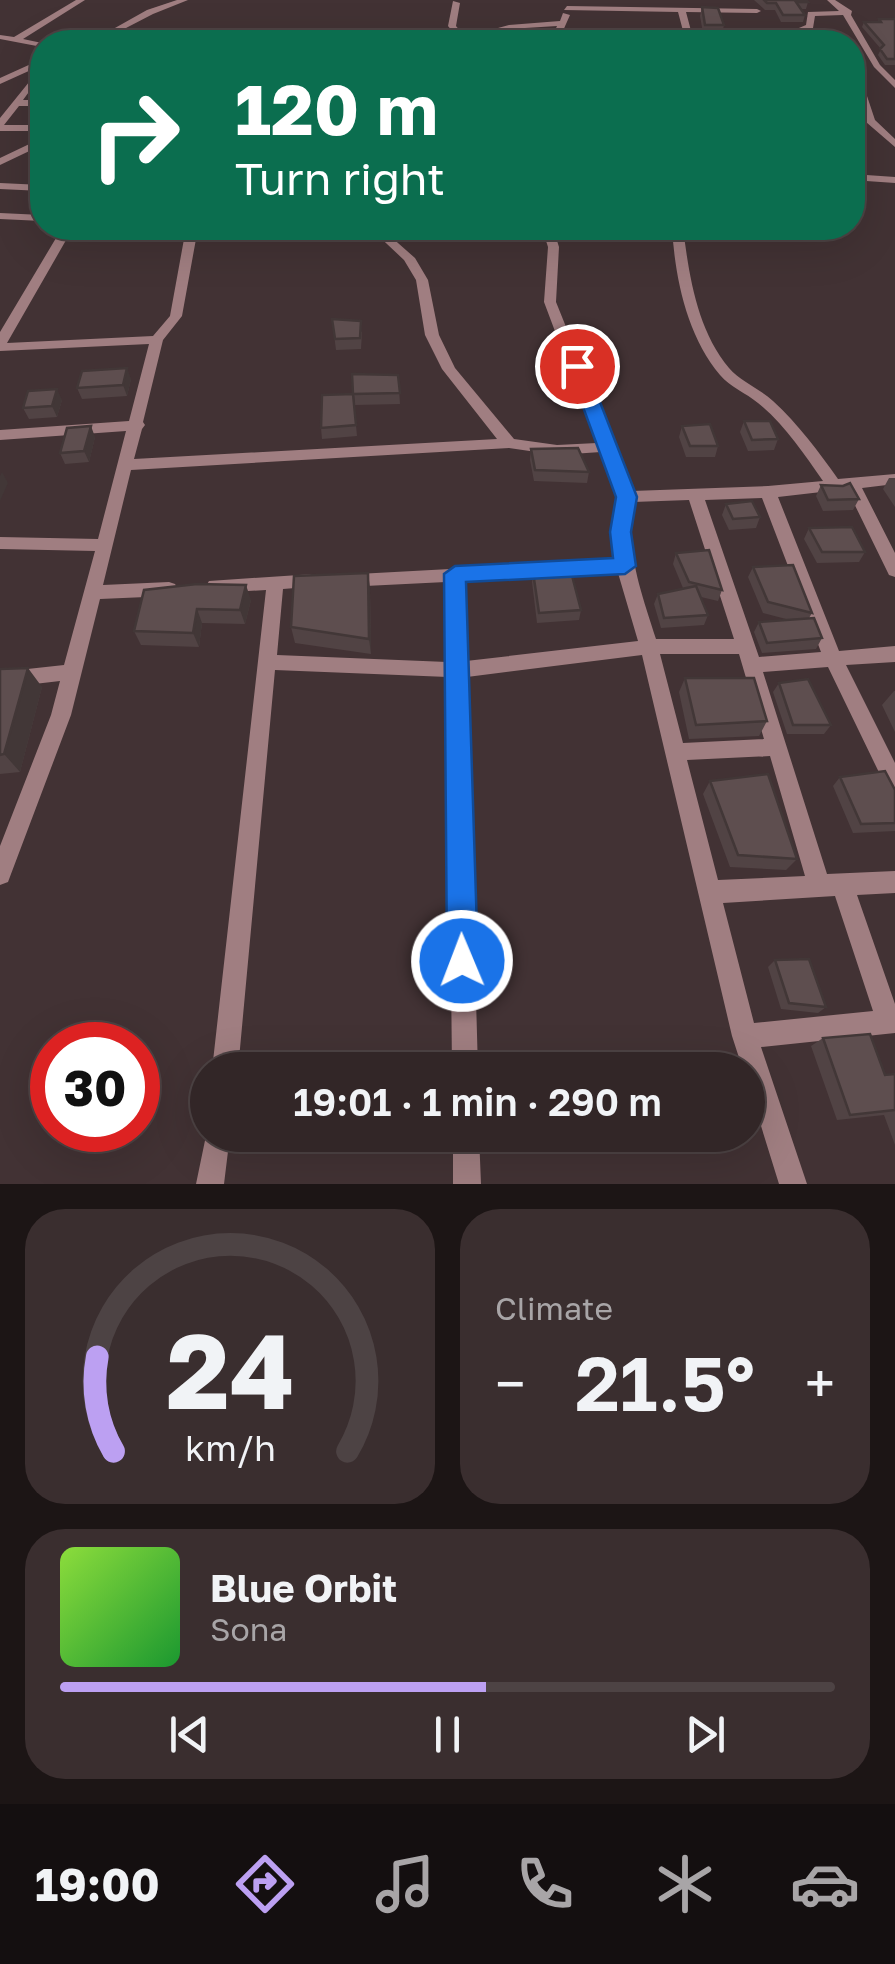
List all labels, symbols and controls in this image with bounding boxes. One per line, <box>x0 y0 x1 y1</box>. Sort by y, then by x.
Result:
text: 120 m <box>235 66 438 150</box>
icon: right <box>70 70 200 200</box>
text: Turn right <box>235 151 445 205</box>
pin <box>535 324 620 409</box>
icon: arrive <box>550 339 605 394</box>
position arrow <box>410 909 514 1013</box>
speed limit sign: 30 <box>30 1022 160 1152</box>
text: 19:01 · 1 min · 290 m <box>293 1079 662 1124</box>
text: Climate <box>495 1289 613 1327</box>
text: 24 <box>166 1307 294 1432</box>
text: 21.5° <box>575 1337 755 1428</box>
text: − <box>495 1350 525 1416</box>
text: + <box>805 1350 835 1416</box>
text: km/h <box>185 1426 275 1469</box>
text: Blue Orbit <box>210 1565 397 1610</box>
text: Sona <box>210 1610 287 1648</box>
icon: previous <box>162 1707 217 1762</box>
icon: pause <box>420 1707 475 1762</box>
icon: next <box>678 1707 733 1762</box>
icon: directions <box>230 1849 300 1919</box>
icon: music <box>370 1849 440 1919</box>
icon: phone <box>510 1849 580 1919</box>
icon: climate <box>650 1849 720 1919</box>
icon: car <box>790 1849 860 1919</box>
text: 19:00 <box>35 1857 160 1911</box>

